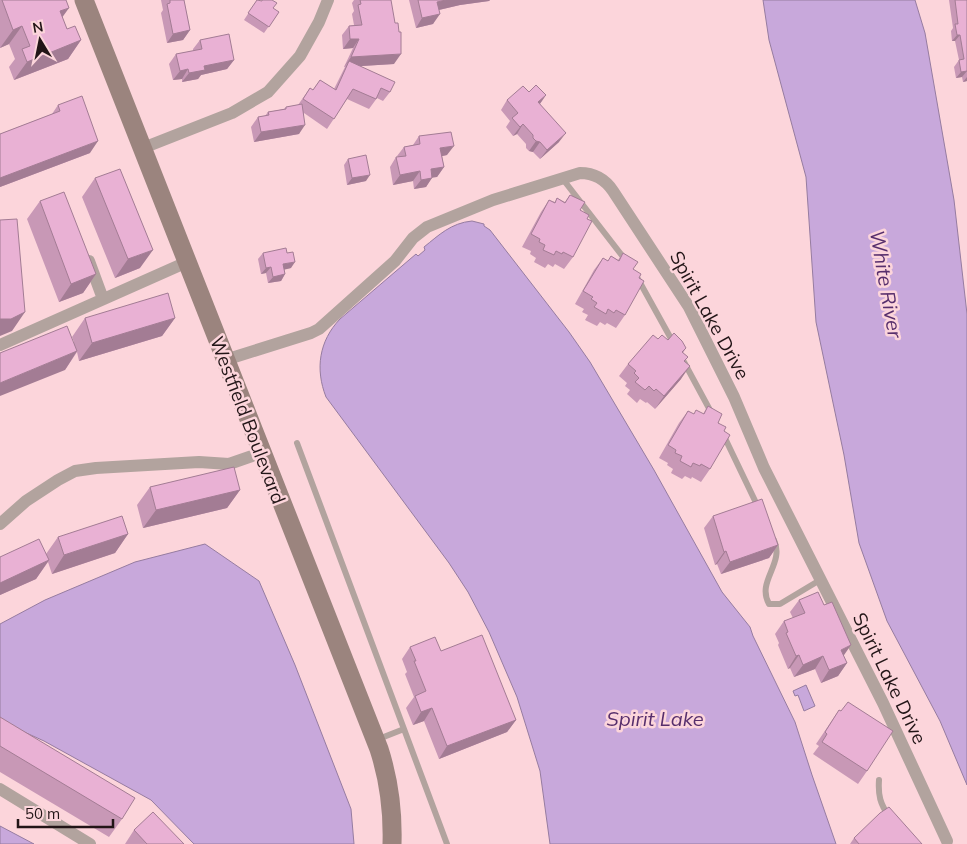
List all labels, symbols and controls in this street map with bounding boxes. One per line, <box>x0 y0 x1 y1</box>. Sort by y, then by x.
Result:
north arrow <box>15 15 65 65</box>
text: N <box>31 17 45 37</box>
water label: White River <box>865 228 908 340</box>
street label: Spirit Lake Drive <box>665 247 755 383</box>
street label: Westfield Boulevard <box>205 333 291 507</box>
street label: Spirit Lake Drive <box>848 608 932 748</box>
water label: Spirit Lake <box>606 706 704 731</box>
scale bar <box>18 796 112 828</box>
text: 50 m <box>25 804 60 823</box>

